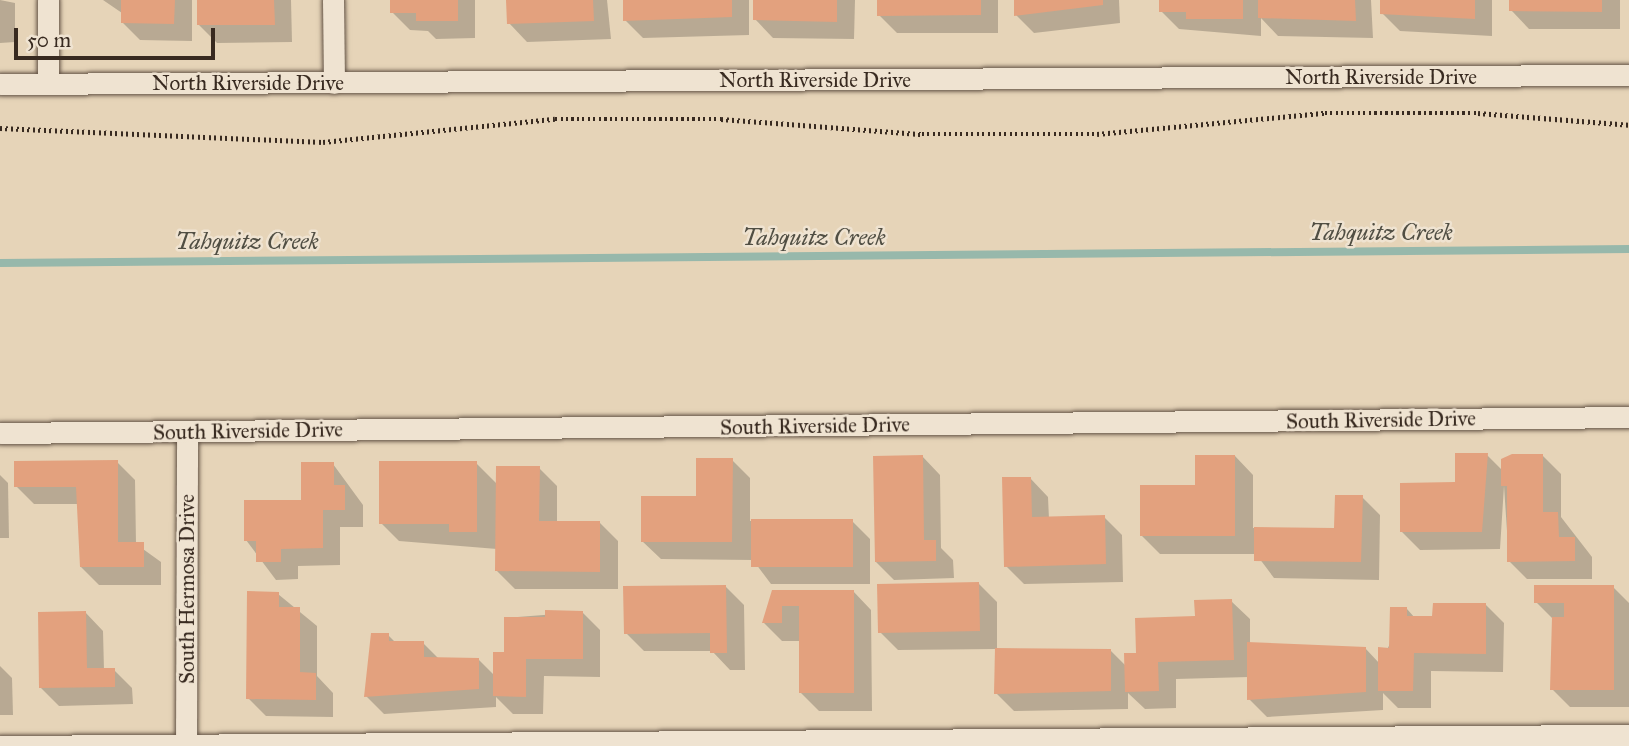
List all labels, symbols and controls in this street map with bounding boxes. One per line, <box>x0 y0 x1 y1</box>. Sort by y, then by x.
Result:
scale bar <box>18 14 219 58</box>
text: 50 m <box>27 27 71 53</box>
street label: North Riverside Drive <box>1285 64 1477 90</box>
street label: North Riverside Drive <box>719 67 911 93</box>
street label: North Riverside Drive <box>152 70 344 96</box>
water label: Tahquitz Creek <box>1309 218 1453 246</box>
water label: Tahquitz Creek <box>742 223 886 251</box>
water label: Tahquitz Creek <box>175 227 319 255</box>
street label: South Riverside Drive <box>1286 406 1476 434</box>
street label: South Riverside Drive <box>720 412 910 440</box>
street label: South Riverside Drive <box>153 417 343 445</box>
street label: South Hermosa Drive <box>174 494 200 684</box>

